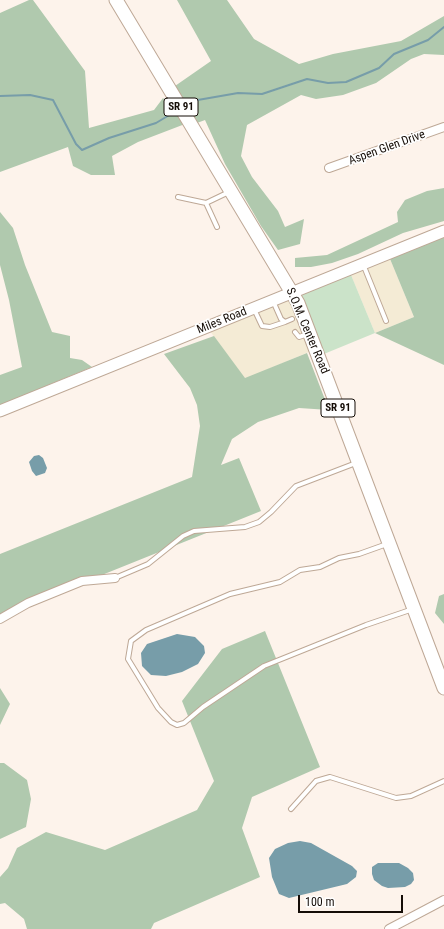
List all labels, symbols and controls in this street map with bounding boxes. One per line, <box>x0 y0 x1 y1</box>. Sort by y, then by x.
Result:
road number: SR 91 <box>164 98 198 116</box>
street label: Aspen Glen Drive <box>347 127 427 169</box>
street label: S.O.M. Center Road <box>282 286 332 376</box>
street label: Miles Road <box>195 304 249 338</box>
road number: SR 91 <box>321 399 355 417</box>
scale bar <box>300 887 405 913</box>
text: 100 m <box>305 895 335 909</box>

